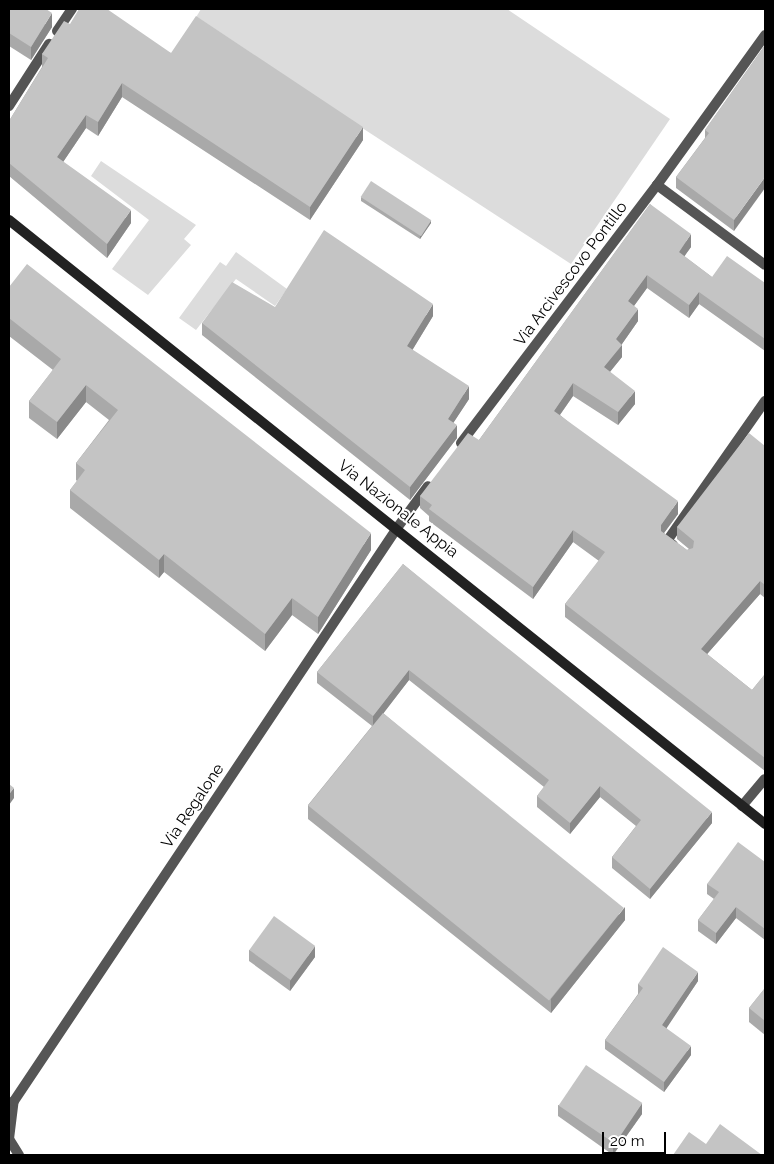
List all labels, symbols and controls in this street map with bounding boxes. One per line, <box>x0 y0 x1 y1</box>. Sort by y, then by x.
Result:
street label: Via Arcivescovo Pontillo <box>510 198 632 350</box>
street label: Via Nazionale Appia <box>334 456 462 562</box>
street label: Via Regalone <box>158 760 228 852</box>
scale bar <box>604 1122 668 1154</box>
text: 20 m <box>610 1132 645 1150</box>

